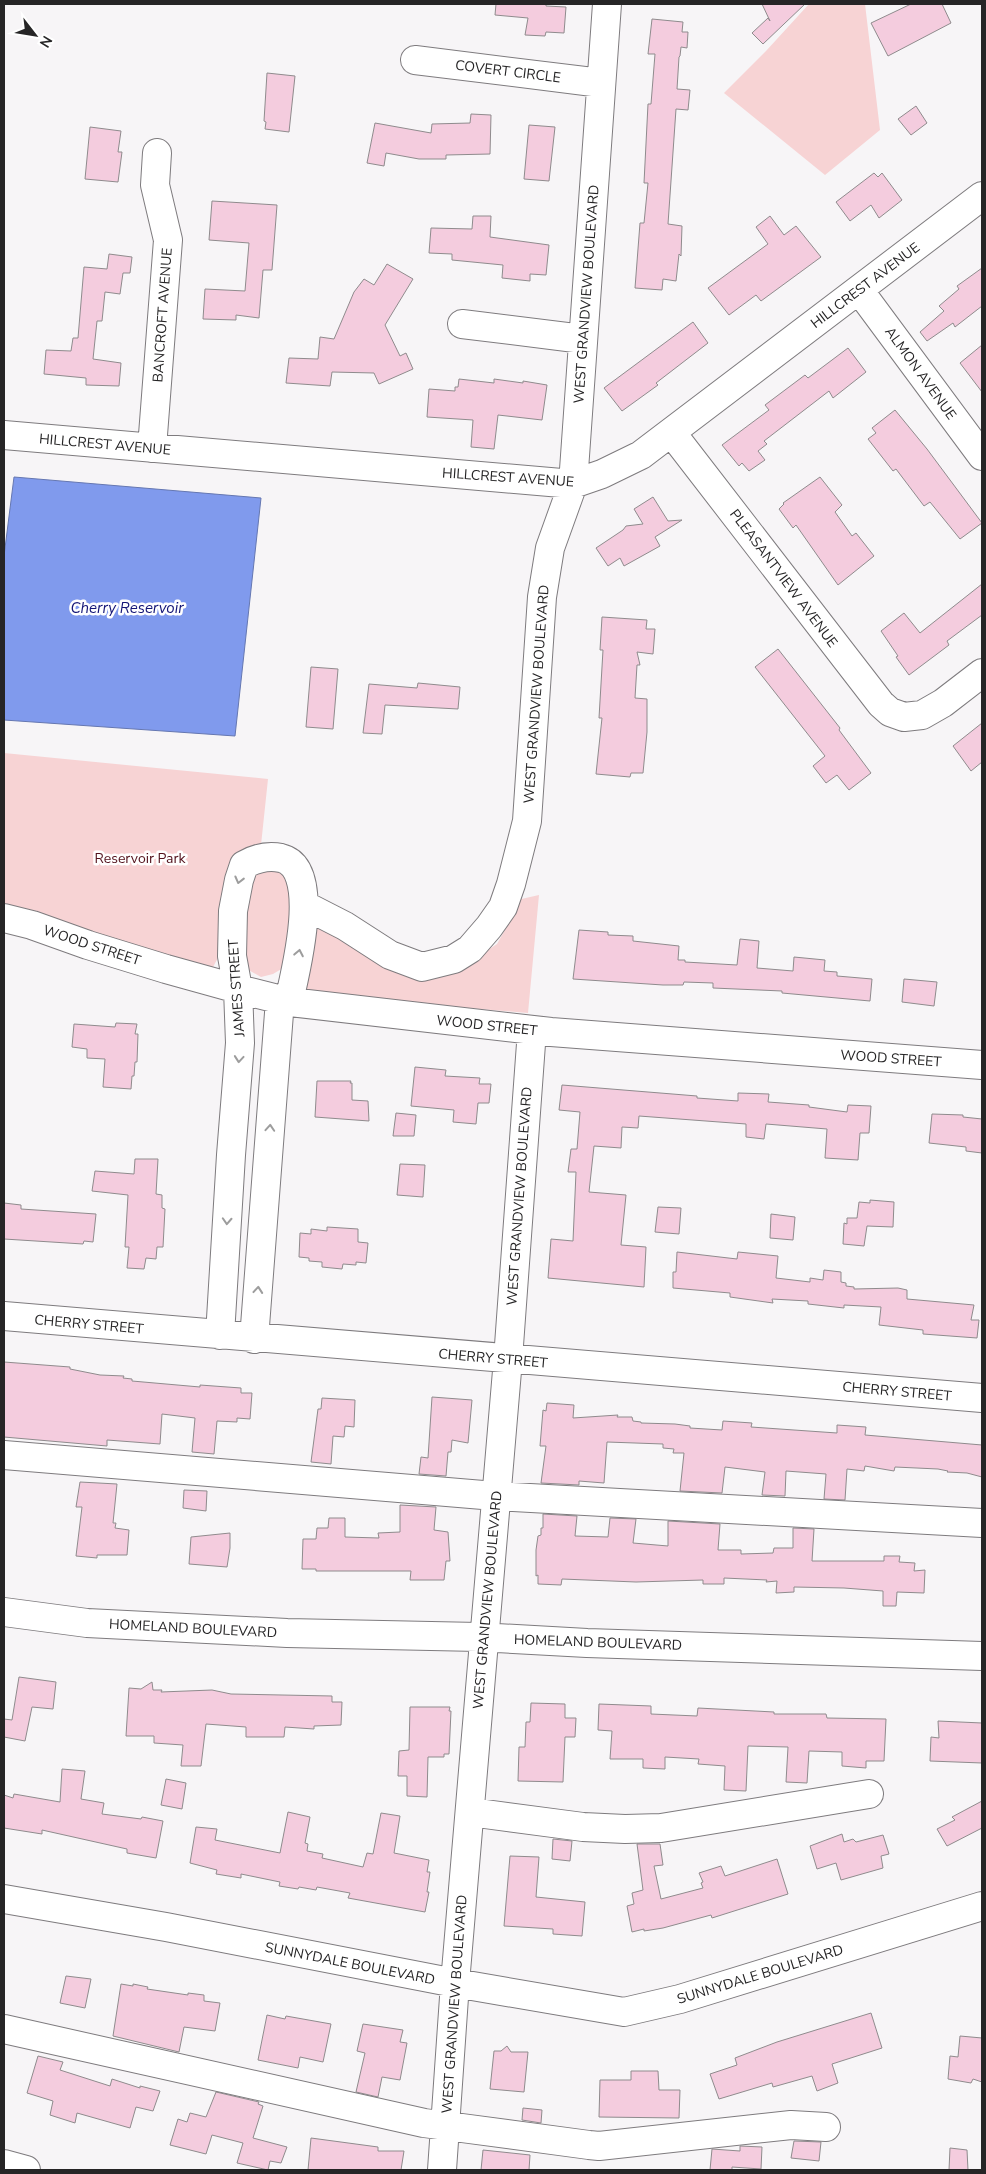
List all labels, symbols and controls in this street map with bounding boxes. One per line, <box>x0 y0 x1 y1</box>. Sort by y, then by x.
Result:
north arrow <box>10 10 60 60</box>
text: N <box>35 32 57 51</box>
street label: COVERT CIRCLE <box>454 56 562 87</box>
street label: WEST GRANDVIEW BOULEVARD <box>569 184 604 404</box>
street label: HILLCREST AVENUE <box>807 238 924 333</box>
street label: BANCROFT AVENUE <box>148 247 177 383</box>
street label: ALMON AVENUE <box>880 323 961 424</box>
street label: HILLCREST AVENUE <box>38 429 172 460</box>
street label: HILLCREST AVENUE <box>441 463 575 492</box>
street label: PLEASANTVIEW AVENUE <box>725 505 842 651</box>
street label: WEST GRANDVIEW BOULEVARD <box>519 584 554 804</box>
water label: Cherry Reservoir <box>70 598 184 618</box>
park label: Reservoir Park <box>95 849 186 868</box>
one-way arrow <box>235 876 245 884</box>
street label: WOOD STREET <box>41 921 144 970</box>
street label: JAMES STREET <box>224 938 249 1038</box>
one-way arrow <box>293 949 303 958</box>
street label: WOOD STREET <box>436 1011 539 1040</box>
street label: WOOD STREET <box>840 1045 943 1072</box>
one-way arrow <box>234 1055 245 1063</box>
street label: WEST GRANDVIEW BOULEVARD <box>502 1086 537 1306</box>
one-way arrow <box>264 1124 275 1132</box>
one-way arrow <box>221 1217 232 1225</box>
one-way arrow <box>252 1286 263 1294</box>
street label: CHERRY STREET <box>34 1310 145 1339</box>
street label: CHERRY STREET <box>438 1344 549 1373</box>
street label: CHERRY STREET <box>842 1377 953 1406</box>
street label: WEST GRANDVIEW BOULEVARD <box>468 1490 507 1710</box>
street label: HOMELAND BOULEVARD <box>108 1615 278 1642</box>
street label: HOMELAND BOULEVARD <box>514 1630 682 1655</box>
street label: WEST GRANDVIEW BOULEVARD <box>437 1894 472 2114</box>
street label: SUNNYDALE BOULEVARD <box>263 1938 437 1989</box>
street label: SUNNYDALE BOULEVARD <box>675 1940 846 2009</box>

